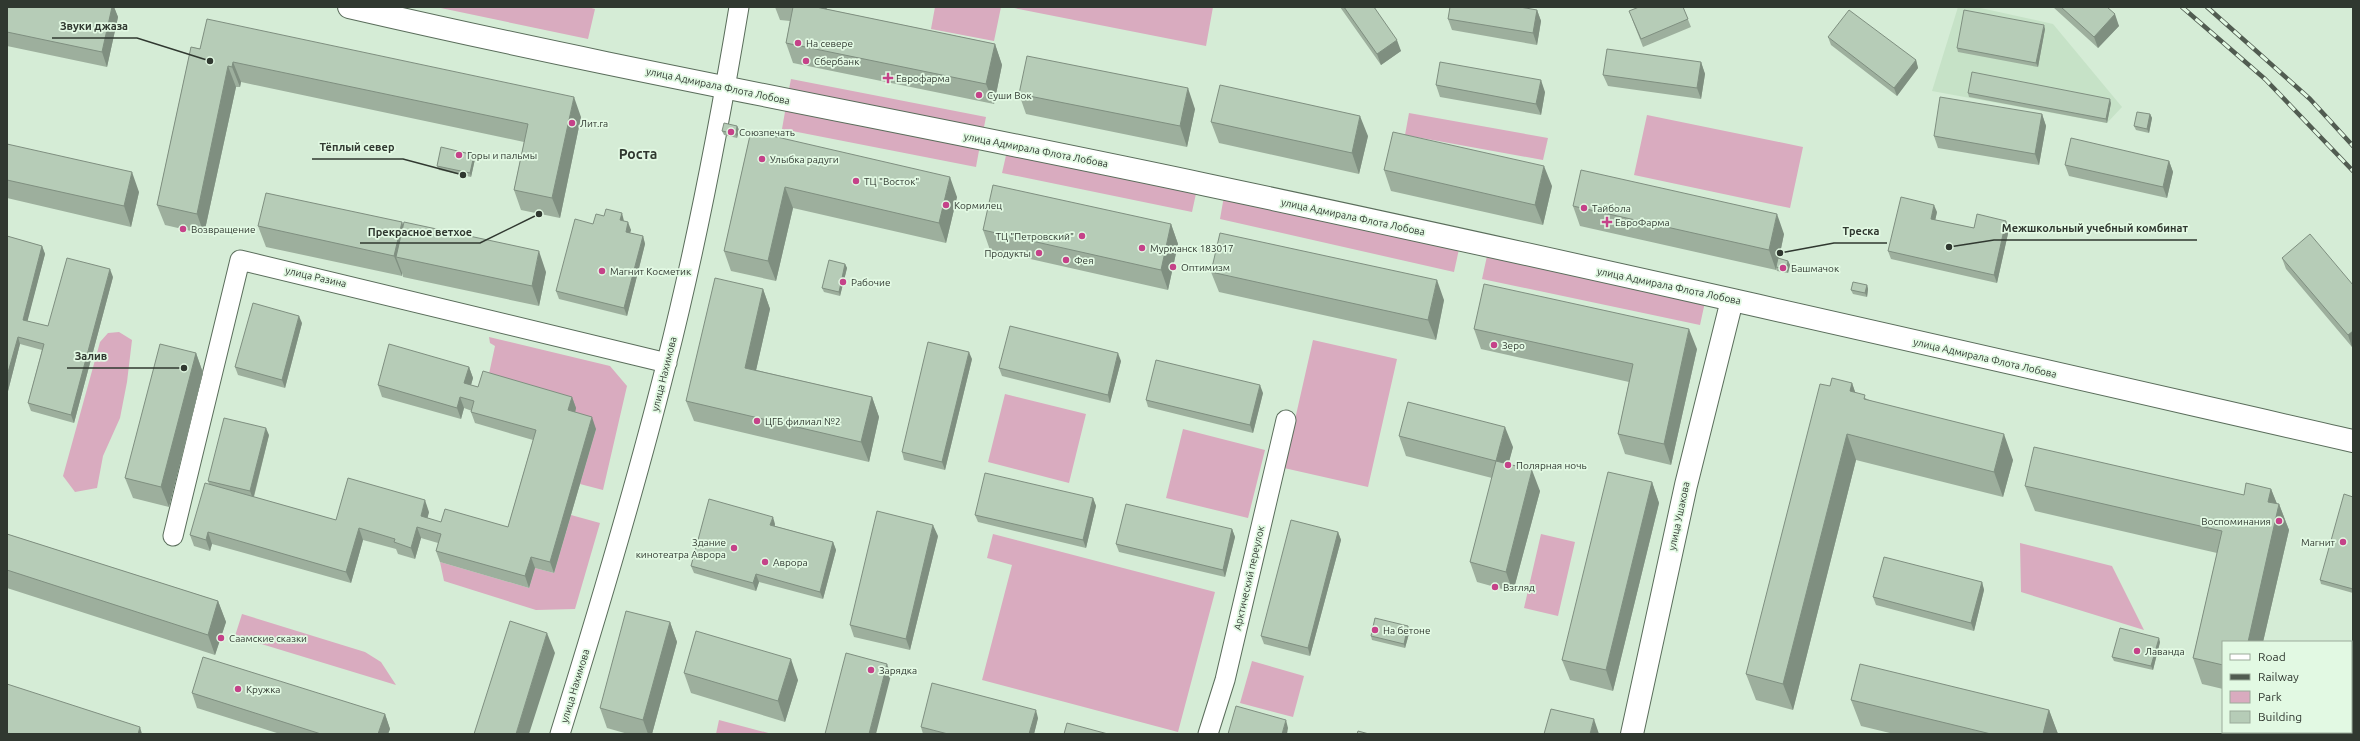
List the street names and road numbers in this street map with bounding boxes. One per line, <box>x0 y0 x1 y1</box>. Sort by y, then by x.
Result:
street label: улица Адмирала Флота Лобова <box>645 65 791 107</box>
street label: улица Адмирала Флота Лобова <box>963 131 1109 169</box>
street label: улица Адмирала Флота Лобова <box>1280 196 1426 238</box>
street label: улица Разина <box>284 265 348 289</box>
street label: улица Адмирала Флота Лобова <box>1596 265 1742 307</box>
street label: улица Нахимова <box>649 336 679 412</box>
street label: улица Адмирала Флота Лобова <box>1912 336 2058 380</box>
street label: улица Ушакова <box>1666 481 1692 551</box>
street label: Арктический переулок <box>1232 525 1266 631</box>
street label: улица Нахимова <box>559 648 591 724</box>

